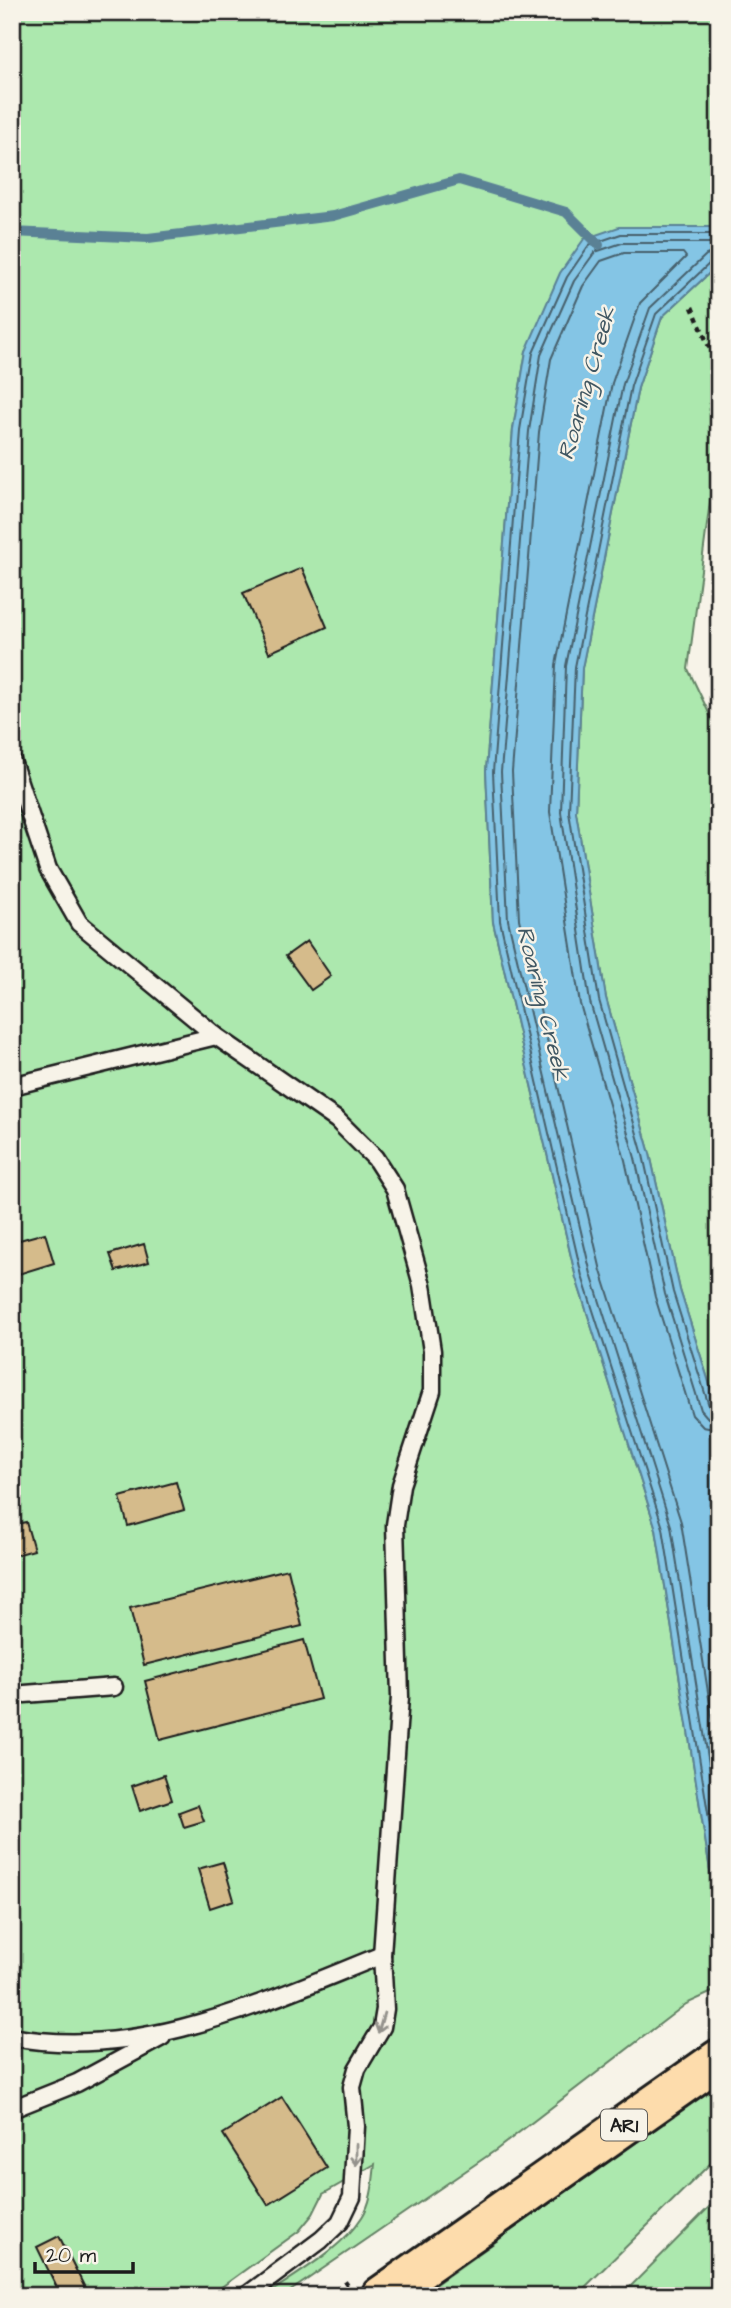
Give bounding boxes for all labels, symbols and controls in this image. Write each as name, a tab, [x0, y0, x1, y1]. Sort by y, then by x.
water label: Roaring Creek	[550, 302, 625, 464]
water label: Roaring Creek	[507, 923, 578, 1085]
one-way arrow	[374, 2011, 387, 2033]
road number: AR1	[601, 2110, 647, 2140]
one-way arrow	[349, 2144, 362, 2167]
scale bar	[35, 2231, 133, 2275]
text: 20 m	[46, 2241, 97, 2270]

